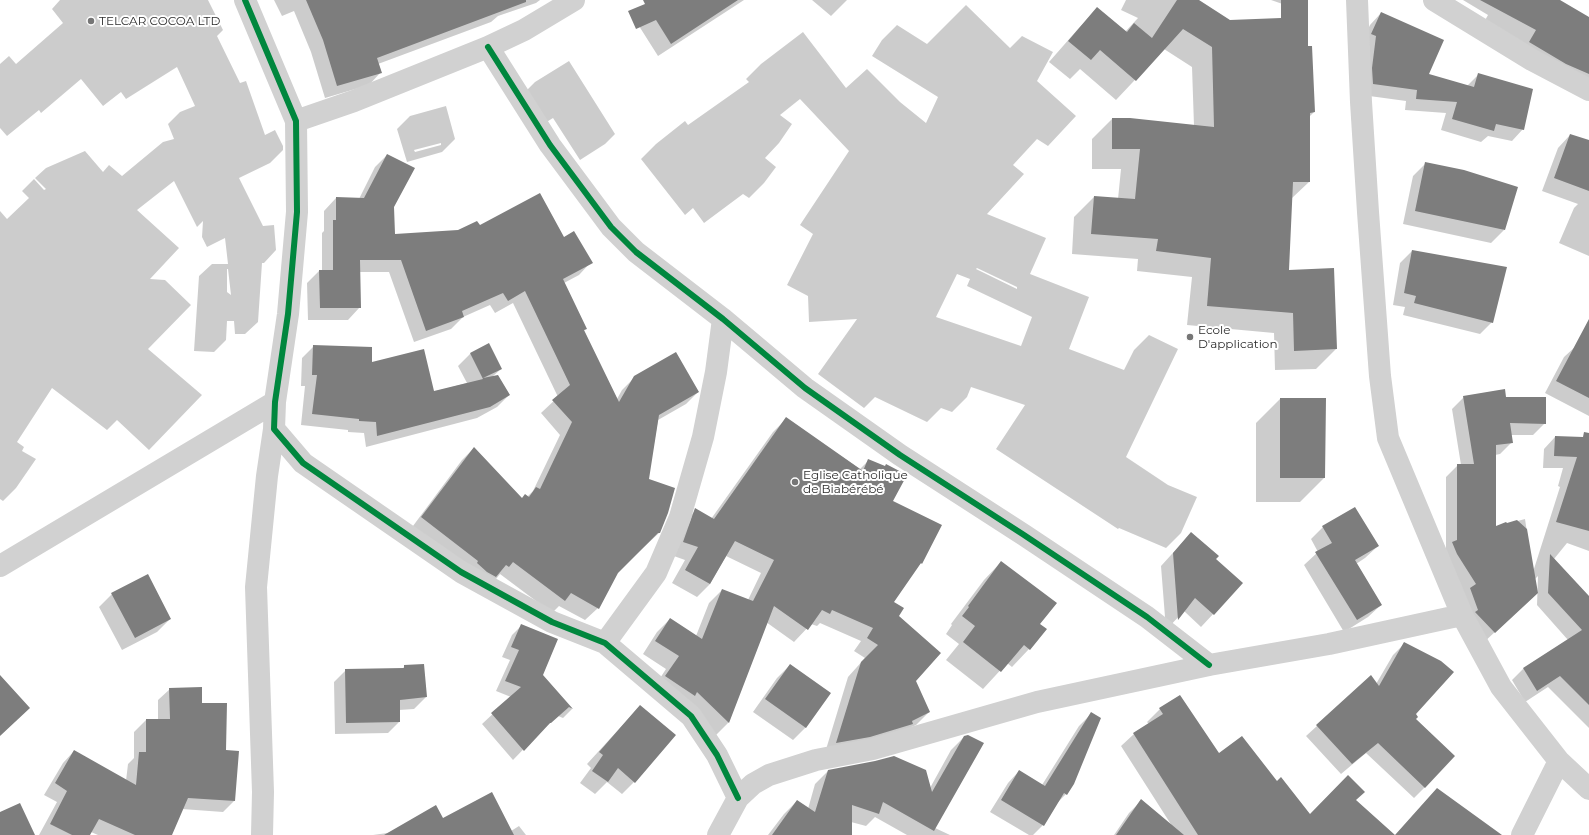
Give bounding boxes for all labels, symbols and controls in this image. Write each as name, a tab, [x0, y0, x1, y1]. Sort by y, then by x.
place label: TELCAR COCOA LTD	[99, 14, 220, 28]
marker: TELCAR COCOA LTD	[86, 16, 96, 26]
place label: Ecole D'application	[1198, 323, 1278, 351]
marker: Ecole D'application	[1185, 332, 1195, 342]
place label: Eglise Catholique de Biabérébé	[803, 468, 908, 496]
marker: Eglise Catholique de Biabérébé	[790, 477, 800, 487]

